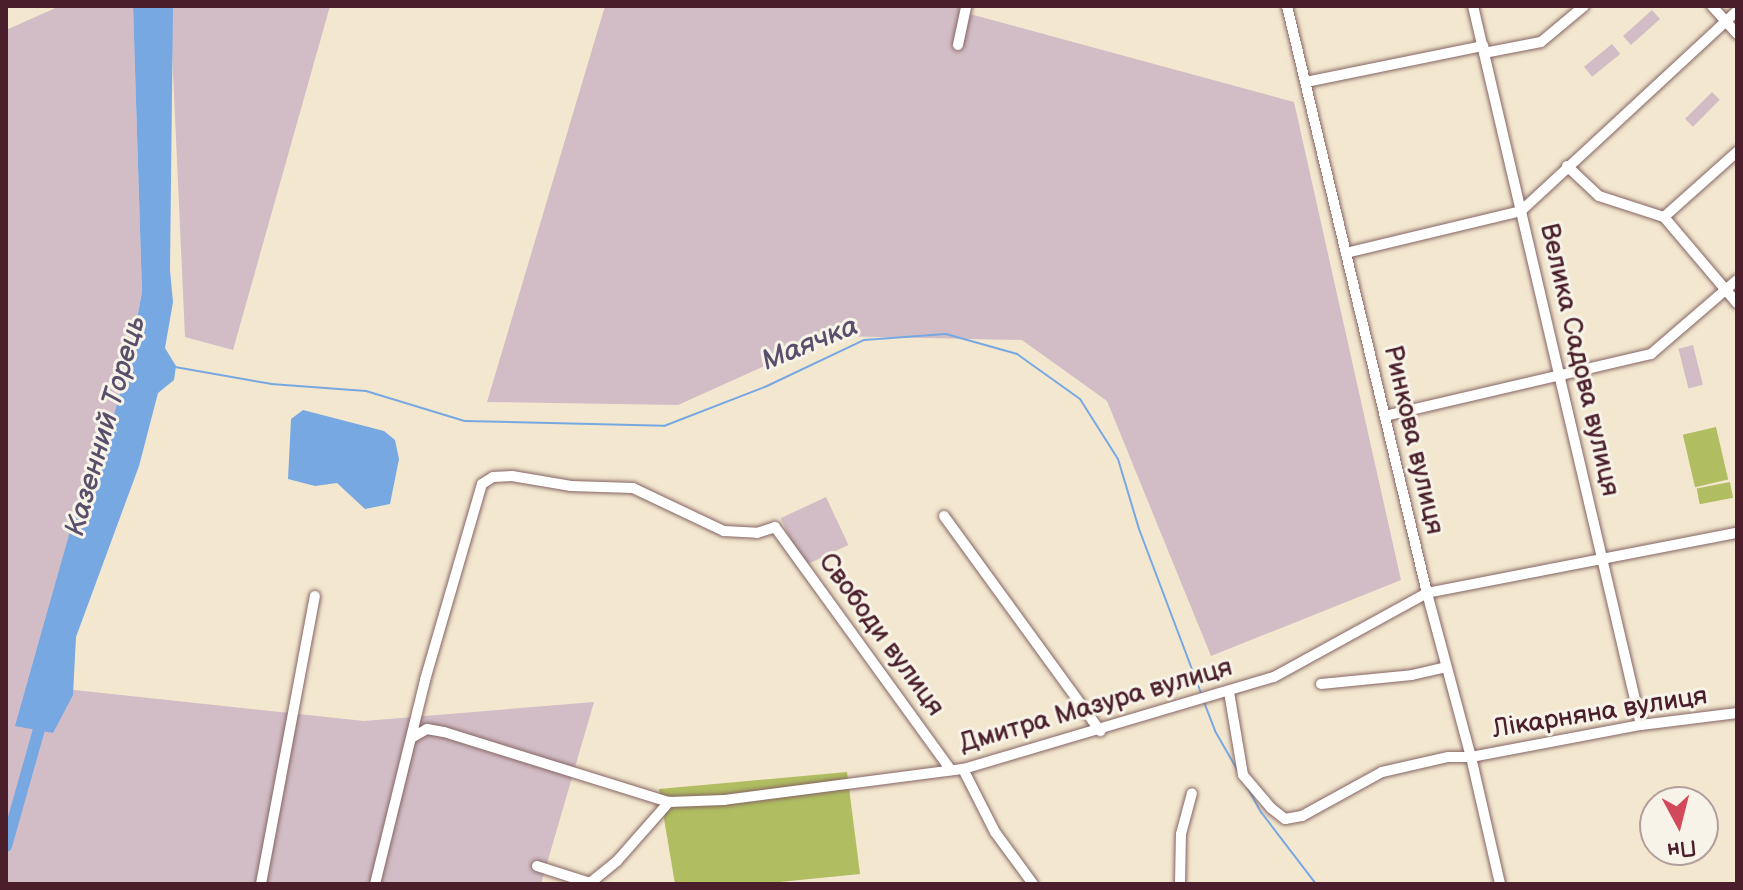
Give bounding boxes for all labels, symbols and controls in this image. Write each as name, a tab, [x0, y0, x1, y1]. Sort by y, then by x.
street label: Велика Садова вулиця	[1532, 221, 1626, 499]
water label: Маячка	[757, 309, 863, 379]
water label: Казенний Торець	[59, 312, 153, 540]
street label: Ринкова вулиця	[1376, 342, 1450, 538]
street label: Свободи вулиця	[811, 547, 951, 723]
street label: Дмитра Мазура вулиця	[956, 652, 1236, 760]
street label: Лікарняна вулиця	[1490, 681, 1710, 745]
north arrow	[1639, 786, 1719, 866]
text: Пн	[1666, 833, 1698, 864]

